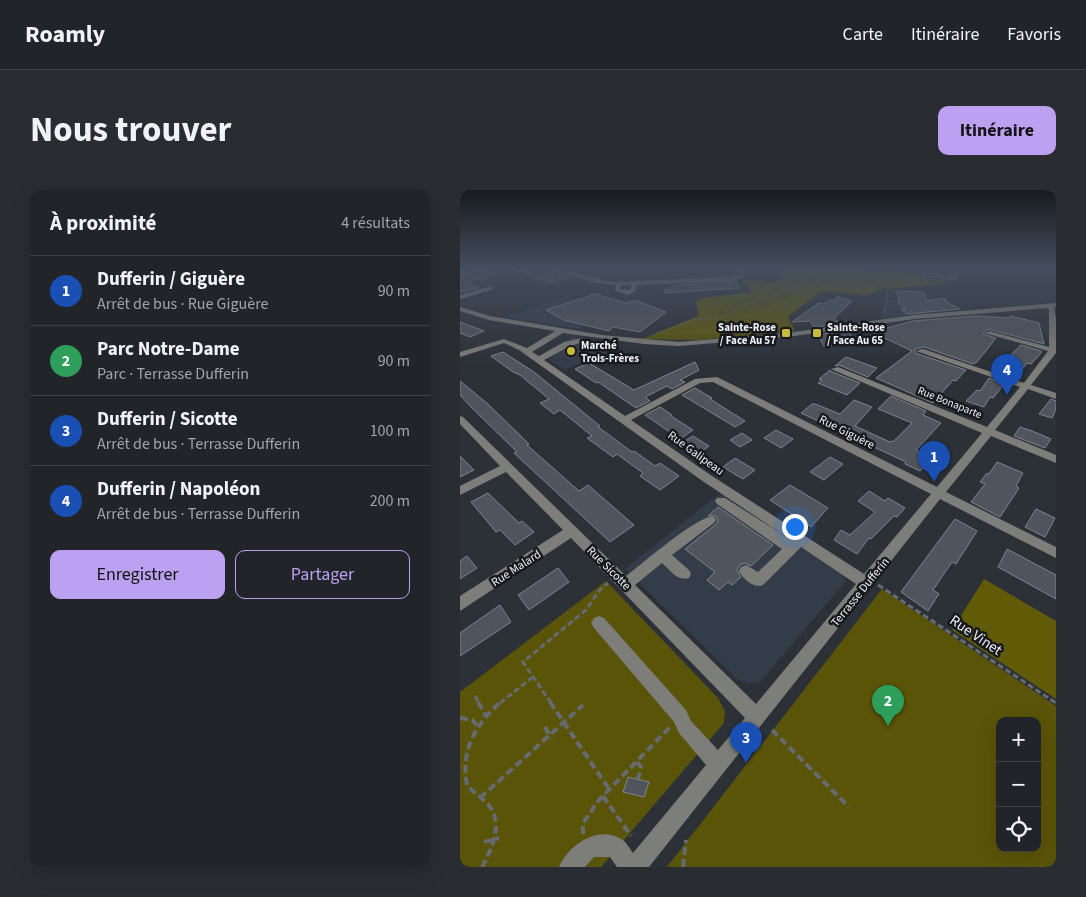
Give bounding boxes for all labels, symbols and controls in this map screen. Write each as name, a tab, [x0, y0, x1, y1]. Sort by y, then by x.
text: Roamly	[25, 17, 105, 52]
text: Carte	[843, 22, 883, 47]
text: Itinéraire	[911, 22, 979, 47]
text: Favoris	[1007, 22, 1061, 47]
text: Nous trouver	[30, 105, 231, 155]
button: Itinéraire	[938, 106, 1056, 155]
text: À proximité	[50, 208, 156, 238]
text: 4 résultats	[341, 212, 410, 234]
text: Dufferin / Giguère	[97, 266, 245, 293]
text: 1	[62, 280, 70, 302]
text: 90 m	[378, 280, 410, 302]
text: Arrêt de bus · Rue Giguère	[97, 293, 268, 315]
place label: Sainte-Rose / Face Au 57	[718, 320, 776, 348]
place label: Sainte-Rose / Face Au 65	[827, 320, 885, 348]
marker: Sainte-Rose / Face Au 57	[780, 327, 792, 339]
marker: Sainte-Rose / Face Au 65	[811, 327, 823, 339]
text: Parc Notre-Dame	[97, 336, 240, 363]
place label: Marché Trois-Frères	[581, 338, 639, 366]
marker: Marché Trois-Frères	[565, 345, 577, 357]
text: 2	[62, 350, 70, 372]
text: 90 m	[378, 350, 410, 372]
pin: 4	[991, 354, 1023, 395]
text: Parc · Terrasse Dufferin	[97, 363, 249, 385]
street label: Rue Bonaparte	[915, 383, 985, 422]
text: Dufferin / Sicotte	[97, 406, 238, 433]
street label: Rue Giguère	[816, 411, 878, 454]
text: 3	[62, 420, 70, 442]
text: 100 m	[370, 420, 410, 442]
street label: Rue Galipeau	[664, 427, 727, 480]
text: Arrêt de bus · Terrasse Dufferin	[97, 433, 300, 455]
pin: 1	[918, 441, 950, 482]
text: Dufferin / Napoléon	[97, 476, 260, 503]
text: 4	[62, 490, 70, 512]
text: 200 m	[370, 490, 410, 512]
text: Arrêt de bus · Terrasse Dufferin	[97, 503, 300, 525]
your location	[782, 514, 808, 540]
street label: Rue Sicotte	[583, 542, 635, 594]
street label: Rue Malard	[488, 546, 545, 591]
button: Enregistrer	[50, 550, 225, 599]
button: Partager	[235, 550, 410, 599]
street label: Terrasse Dufferin	[827, 554, 894, 630]
street label: Rue Vinet	[945, 610, 1006, 661]
pin: 2	[872, 685, 904, 726]
map controls	[996, 717, 1041, 852]
button: +	[996, 717, 1041, 762]
pin: 3	[730, 722, 762, 763]
button: −	[996, 762, 1041, 807]
button: locate	[996, 807, 1041, 852]

